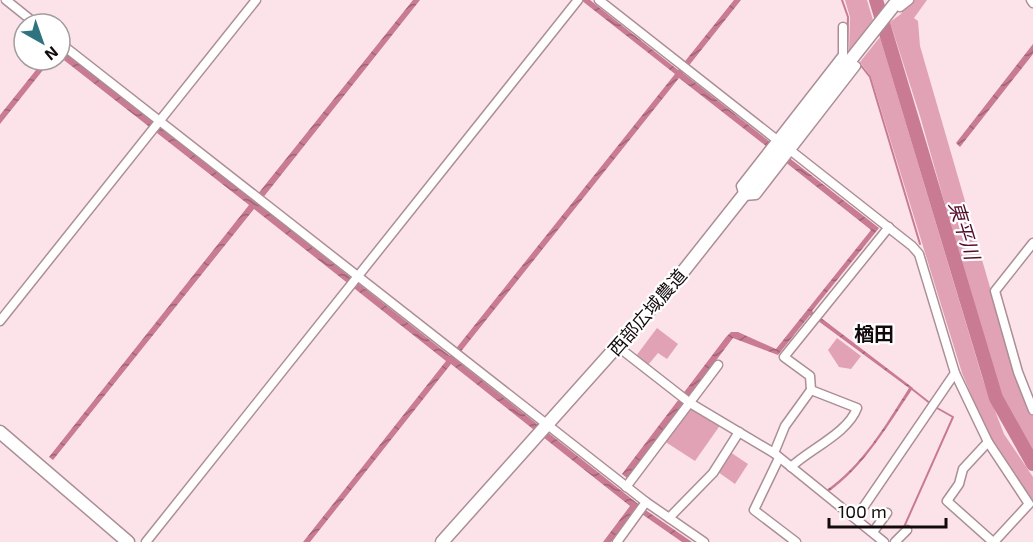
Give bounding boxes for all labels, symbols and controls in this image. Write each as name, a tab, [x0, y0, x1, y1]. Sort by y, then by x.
north arrow	[12, 12, 72, 72]
text: N	[41, 43, 62, 65]
water label: 東平川	[945, 198, 986, 264]
street label: 西部広域農道	[603, 264, 691, 360]
district label: 楢田	[854, 321, 894, 345]
scale bar	[829, 491, 946, 529]
text: 100 m	[838, 500, 887, 522]

